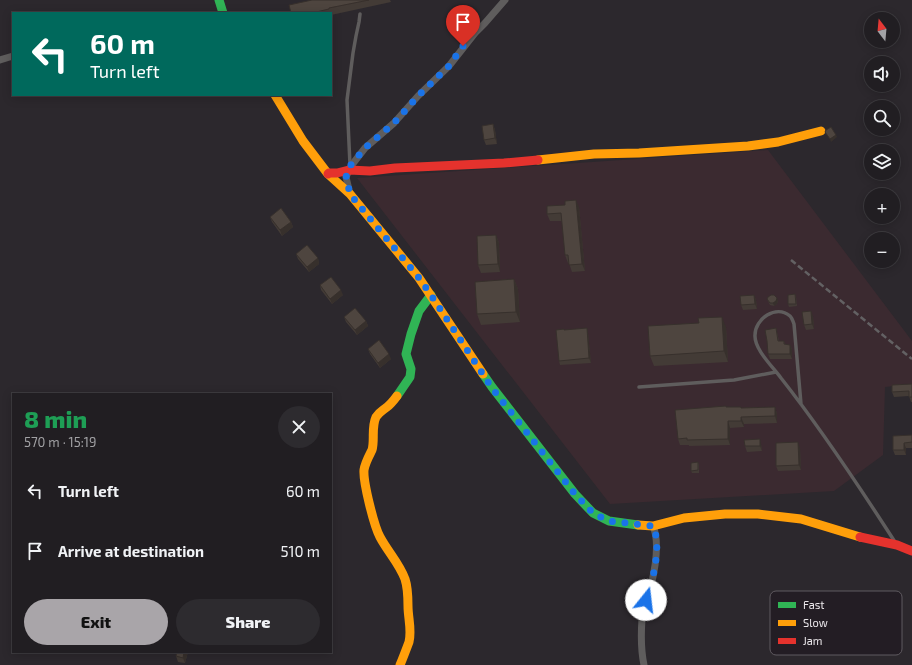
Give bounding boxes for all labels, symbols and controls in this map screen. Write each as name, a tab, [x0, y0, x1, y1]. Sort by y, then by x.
pin	[446, 5, 480, 46]
icon: arrive	[452, 11, 474, 33]
north arrow	[864, 12, 900, 48]
map controls	[864, 12, 900, 268]
text: 60 m	[90, 26, 155, 60]
icon: left	[24, 28, 76, 80]
button: sound	[864, 56, 900, 92]
text: Turn left	[90, 60, 160, 82]
button: search	[864, 100, 900, 136]
button: layers	[864, 144, 900, 180]
button: +	[864, 188, 900, 224]
button: −	[864, 232, 900, 268]
text: 8 min	[24, 404, 87, 433]
button: close	[278, 406, 320, 448]
text: 570 m · 15:19	[24, 434, 96, 450]
icon: left	[24, 480, 46, 502]
text: Turn left	[58, 482, 119, 500]
text: 60 m	[286, 482, 320, 500]
icon: arrive	[24, 540, 46, 562]
text: Arrive at destination	[58, 542, 204, 560]
text: 510 m	[280, 542, 320, 560]
position arrow	[625, 579, 667, 621]
legend	[770, 591, 902, 655]
text: Fast	[803, 598, 825, 611]
button: Exit	[24, 599, 168, 645]
button: Share	[176, 599, 320, 645]
text: Slow	[803, 616, 828, 629]
text: Jam	[803, 634, 822, 647]

